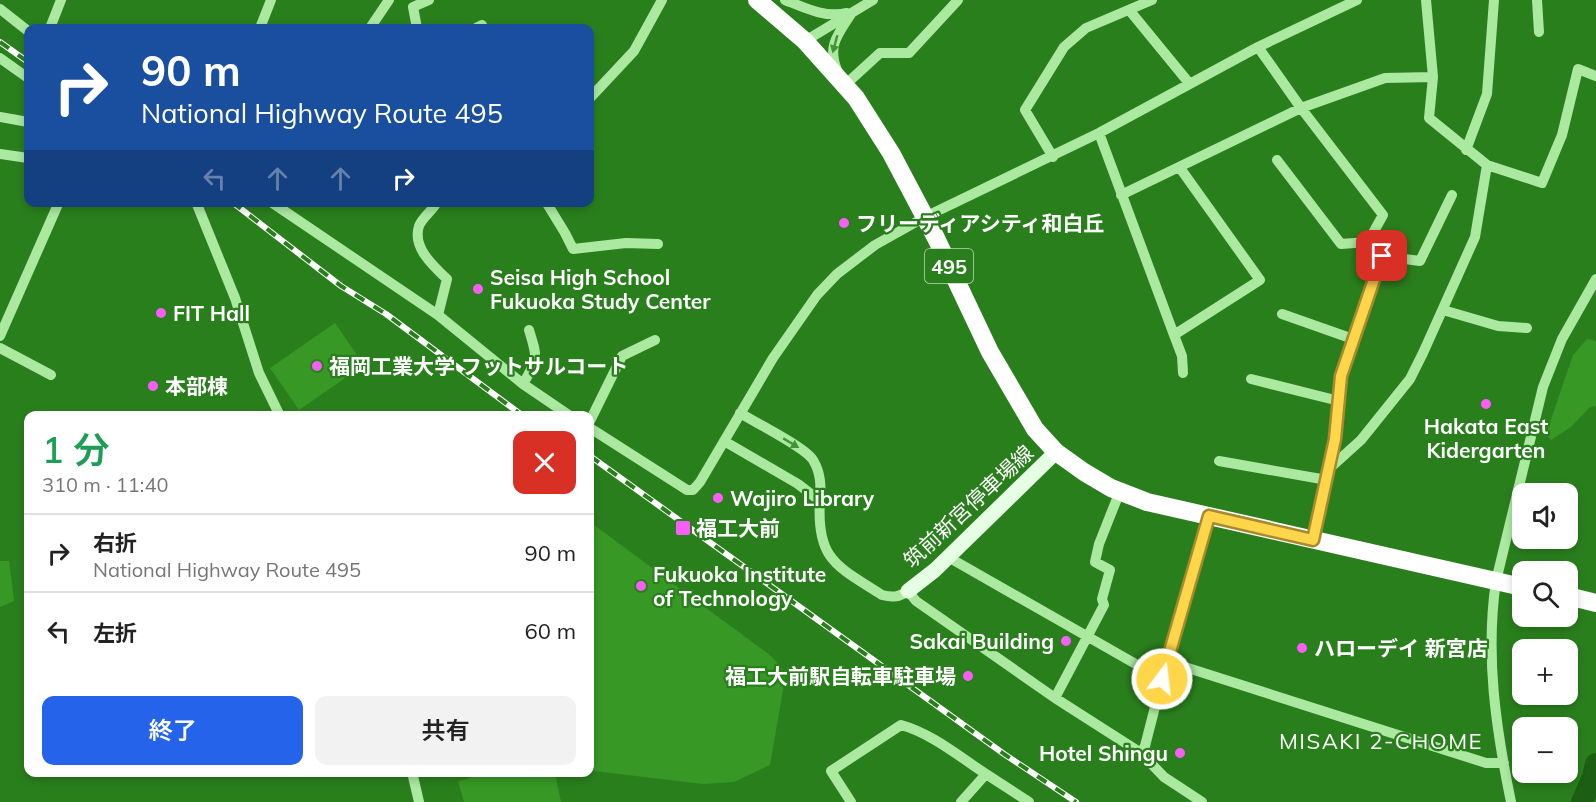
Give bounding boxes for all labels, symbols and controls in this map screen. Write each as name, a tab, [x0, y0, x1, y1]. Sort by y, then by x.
one-way arrow	[830, 35, 839, 53]
text: 90 m	[141, 44, 241, 97]
icon: right	[42, 48, 120, 126]
text: National Highway Route 495	[141, 96, 503, 130]
icon: left	[198, 162, 231, 195]
icon: ahead	[261, 162, 294, 195]
icon: ahead	[324, 162, 357, 195]
icon: right	[387, 162, 420, 195]
place label: フリーディアシティ和白丘	[856, 210, 1104, 236]
marker: フリーディアシティ和白丘	[837, 216, 851, 230]
pin	[1356, 230, 1407, 281]
icon: arrive	[1365, 239, 1398, 272]
road number: 495	[925, 249, 973, 283]
place label: Seisa High School Fukuoka Study Center	[490, 264, 711, 314]
marker: Seisa High School Fukuoka Study Center	[471, 282, 485, 296]
place label: FIT Hall	[173, 300, 250, 326]
marker: FIT Hall	[154, 306, 168, 320]
place label: 福岡工業大学 フットサルコート	[329, 353, 628, 379]
marker: 福岡工業大学 フットサルコート	[310, 359, 324, 373]
place label: 本部棟	[165, 373, 228, 399]
marker: 本部棟	[146, 379, 160, 393]
marker: Hakata East Kidergarten	[1479, 397, 1493, 411]
place label: Hakata East Kidergarten	[1424, 413, 1548, 463]
text: 1 分	[42, 427, 109, 472]
button: close	[513, 431, 576, 494]
one-way arrow	[783, 438, 799, 449]
street label: 筑前新宮停車場線	[898, 439, 1038, 573]
text: 310 m · 11:40	[42, 472, 168, 497]
map controls	[1512, 483, 1578, 783]
button: sound	[1512, 483, 1578, 549]
place label: Wajiro Library	[730, 485, 875, 511]
marker: Wajiro Library	[711, 491, 725, 505]
place label: 福工大前	[696, 515, 780, 541]
marker: 福工大前	[674, 519, 692, 537]
text: 右折	[93, 529, 137, 557]
icon: right	[42, 537, 75, 570]
text: 90 m	[525, 539, 576, 567]
text: National Highway Route 495	[93, 557, 361, 582]
place label: Fukuoka Institute of Technology	[653, 561, 826, 611]
button: search	[1512, 561, 1578, 627]
marker: Fukuoka Institute of Technology	[634, 579, 648, 593]
icon: left	[42, 615, 75, 648]
text: 60 m	[525, 617, 576, 645]
text: 左折	[93, 619, 137, 647]
place label: Sakai Building	[909, 628, 1054, 654]
marker: Sakai Building	[1059, 634, 1073, 648]
place label: ハローデイ 新宮店	[1314, 635, 1488, 661]
button: +	[1512, 639, 1578, 705]
marker: ハローデイ 新宮店	[1295, 641, 1309, 655]
position arrow	[1130, 647, 1194, 711]
place label: 福工大前駅自転車駐車場	[725, 663, 956, 689]
marker: 福工大前駅自転車駐車場	[961, 669, 975, 683]
button: 終了	[42, 696, 303, 765]
button: 共有	[315, 696, 576, 765]
button: −	[1512, 717, 1578, 783]
district label: MISAKI 2-CHOME	[1279, 727, 1483, 755]
place label: Hotel Shingu	[1039, 740, 1168, 766]
marker: Hotel Shingu	[1173, 746, 1187, 760]

